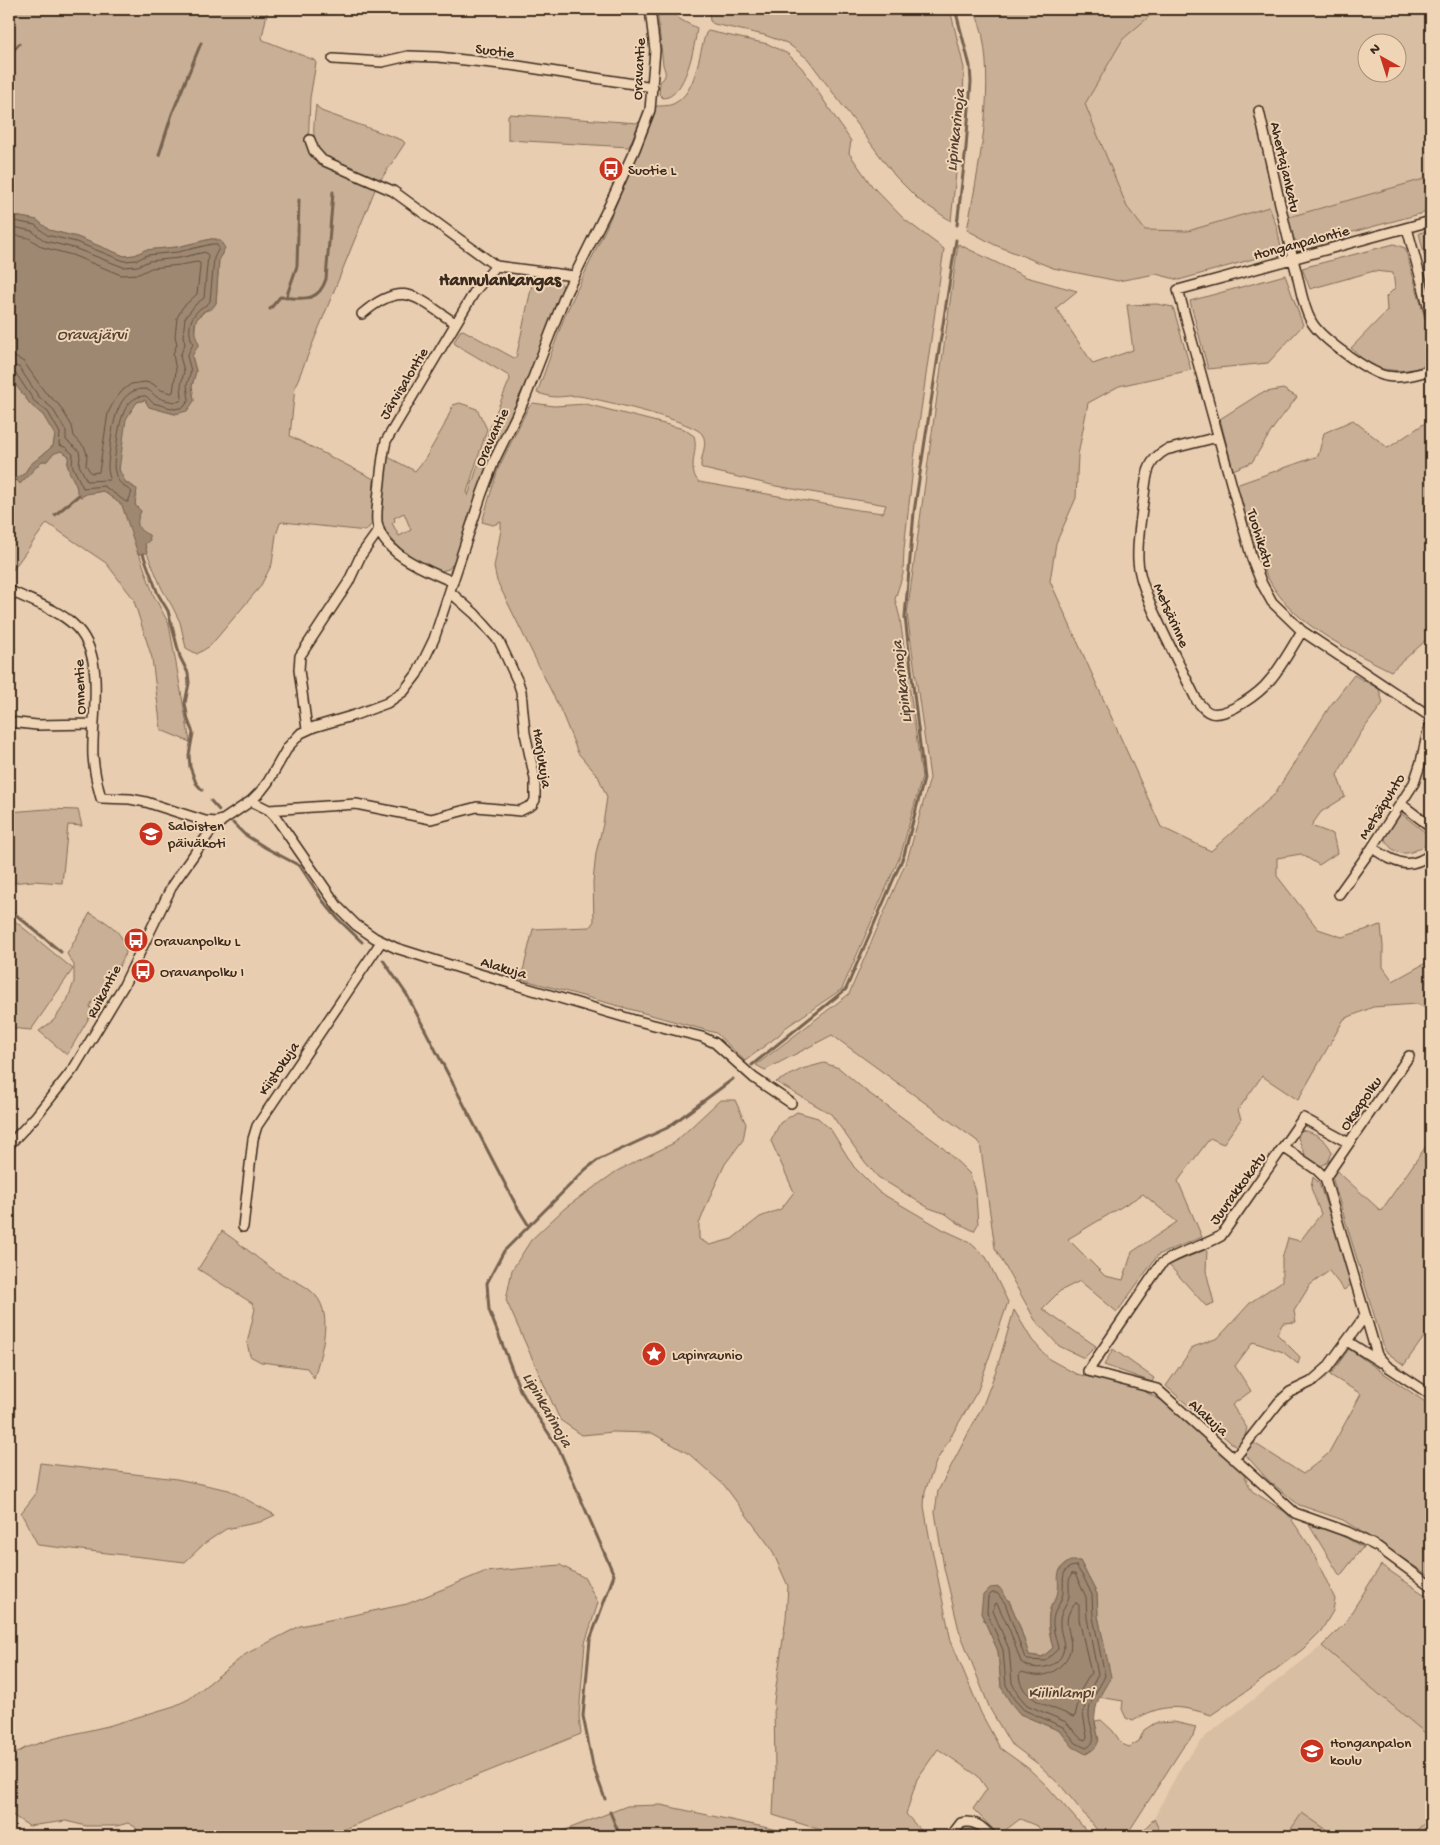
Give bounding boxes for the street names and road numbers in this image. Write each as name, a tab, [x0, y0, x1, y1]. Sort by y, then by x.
street label: Oravantie	[629, 37, 651, 100]
street label: Suotie	[474, 41, 515, 63]
street label: Ahertajankatu	[1265, 120, 1303, 214]
street label: Honganpalontie	[1252, 222, 1352, 265]
street label: Järvisalontie	[376, 345, 433, 423]
street label: Oravantie	[472, 406, 514, 470]
street label: Tuohikatu	[1241, 506, 1276, 570]
street label: Metsärinne	[1148, 581, 1192, 651]
street label: Onnentie	[71, 659, 91, 715]
street label: Harjukuja	[527, 727, 555, 790]
street label: Metsäpuhto	[1355, 771, 1410, 843]
street label: Alakuja	[478, 954, 529, 984]
street label: Ruikantie	[83, 962, 126, 1022]
street label: Kiistokuja	[255, 1038, 304, 1099]
street label: Oksapolku	[1337, 1074, 1387, 1135]
street label: Juurakkokatu	[1206, 1150, 1271, 1229]
street label: Alakuja	[1184, 1396, 1232, 1441]

